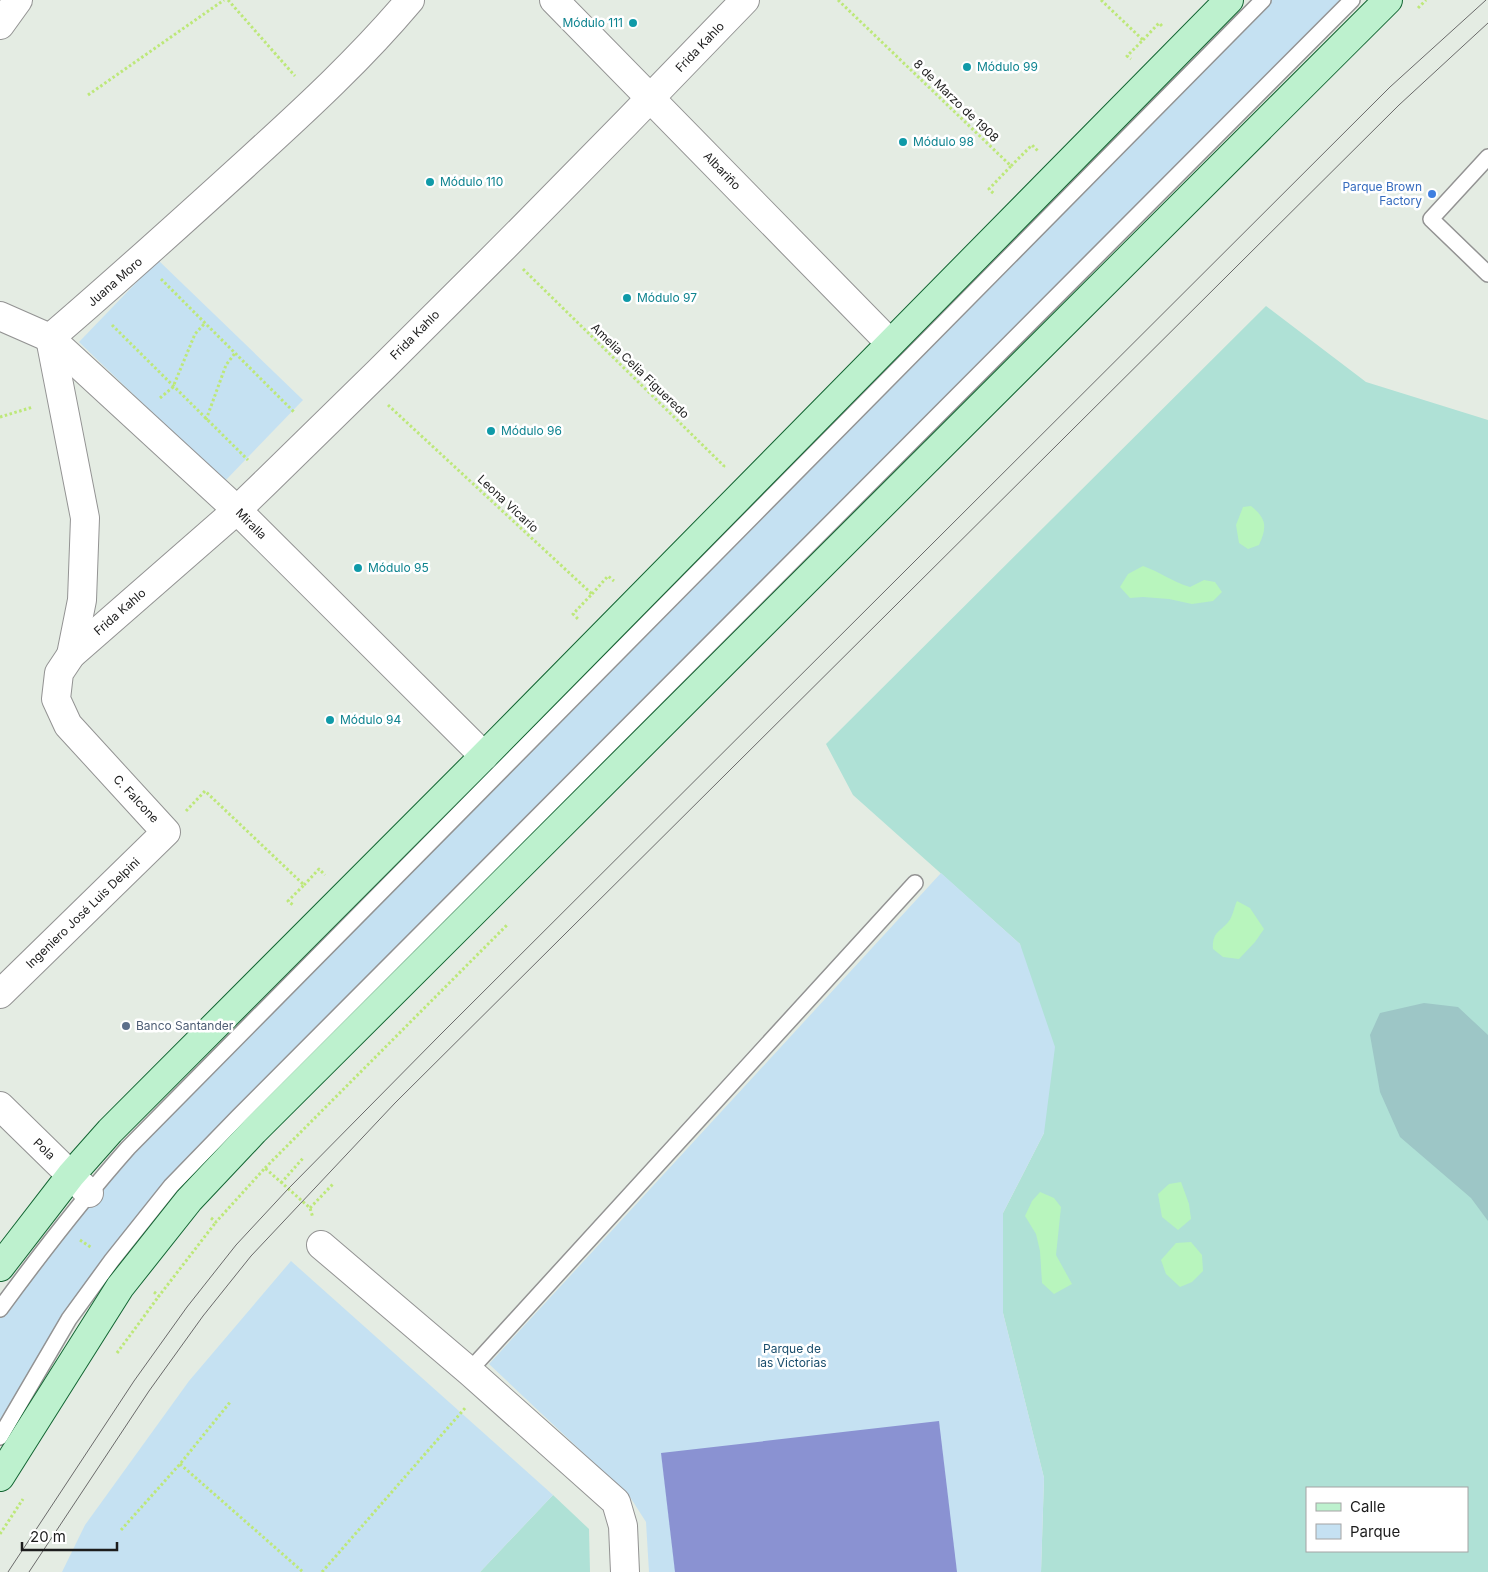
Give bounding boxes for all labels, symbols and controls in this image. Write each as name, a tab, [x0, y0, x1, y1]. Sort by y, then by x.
place label: Módulo 111	[562, 15, 623, 30]
marker: Módulo 111	[627, 17, 639, 29]
street label: Frida Kahlo	[672, 18, 727, 75]
street label: 8 de Marzo de 1908	[911, 56, 1002, 145]
place label: Módulo 99	[977, 59, 1038, 74]
marker: Módulo 99	[961, 61, 973, 73]
place label: Módulo 98	[913, 134, 974, 149]
marker: Módulo 98	[897, 136, 909, 148]
street label: Albariño	[701, 148, 744, 193]
place label: Módulo 110	[440, 174, 503, 189]
marker: Módulo 110	[424, 176, 436, 188]
place label: Parque Brown Factory	[1342, 179, 1422, 208]
marker: Parque Brown Factory	[1426, 188, 1438, 200]
street label: Juana Moro	[84, 254, 145, 309]
place label: Módulo 97	[637, 290, 697, 305]
marker: Módulo 97	[621, 292, 633, 304]
street label: Frida Kahlo	[387, 307, 443, 363]
street label: Amelia Celia Figueredo	[588, 320, 693, 421]
place label: Módulo 96	[501, 423, 562, 438]
marker: Módulo 96	[485, 425, 497, 437]
street label: Leona Vicario	[475, 472, 542, 536]
street label: Miralla	[233, 505, 270, 542]
place label: Módulo 95	[368, 560, 429, 575]
marker: Módulo 95	[352, 562, 364, 574]
street label: Frida Kahlo	[91, 585, 149, 638]
place label: Módulo 94	[340, 712, 401, 727]
marker: Módulo 94	[324, 714, 336, 726]
street label: C. Falcone	[110, 772, 162, 826]
street label: Ingeniero José Luis Delpini	[23, 854, 143, 971]
place label: Banco Santander	[136, 1018, 234, 1033]
marker: Banco Santander	[120, 1020, 132, 1032]
street label: Pola	[30, 1135, 58, 1163]
park label: Parque de las Victorias	[757, 1341, 827, 1370]
legend	[1306, 1487, 1468, 1552]
text: Calle	[1350, 1497, 1385, 1516]
scale bar	[22, 1520, 118, 1552]
text: Parque	[1350, 1522, 1400, 1541]
text: 20 m	[30, 1527, 66, 1546]

